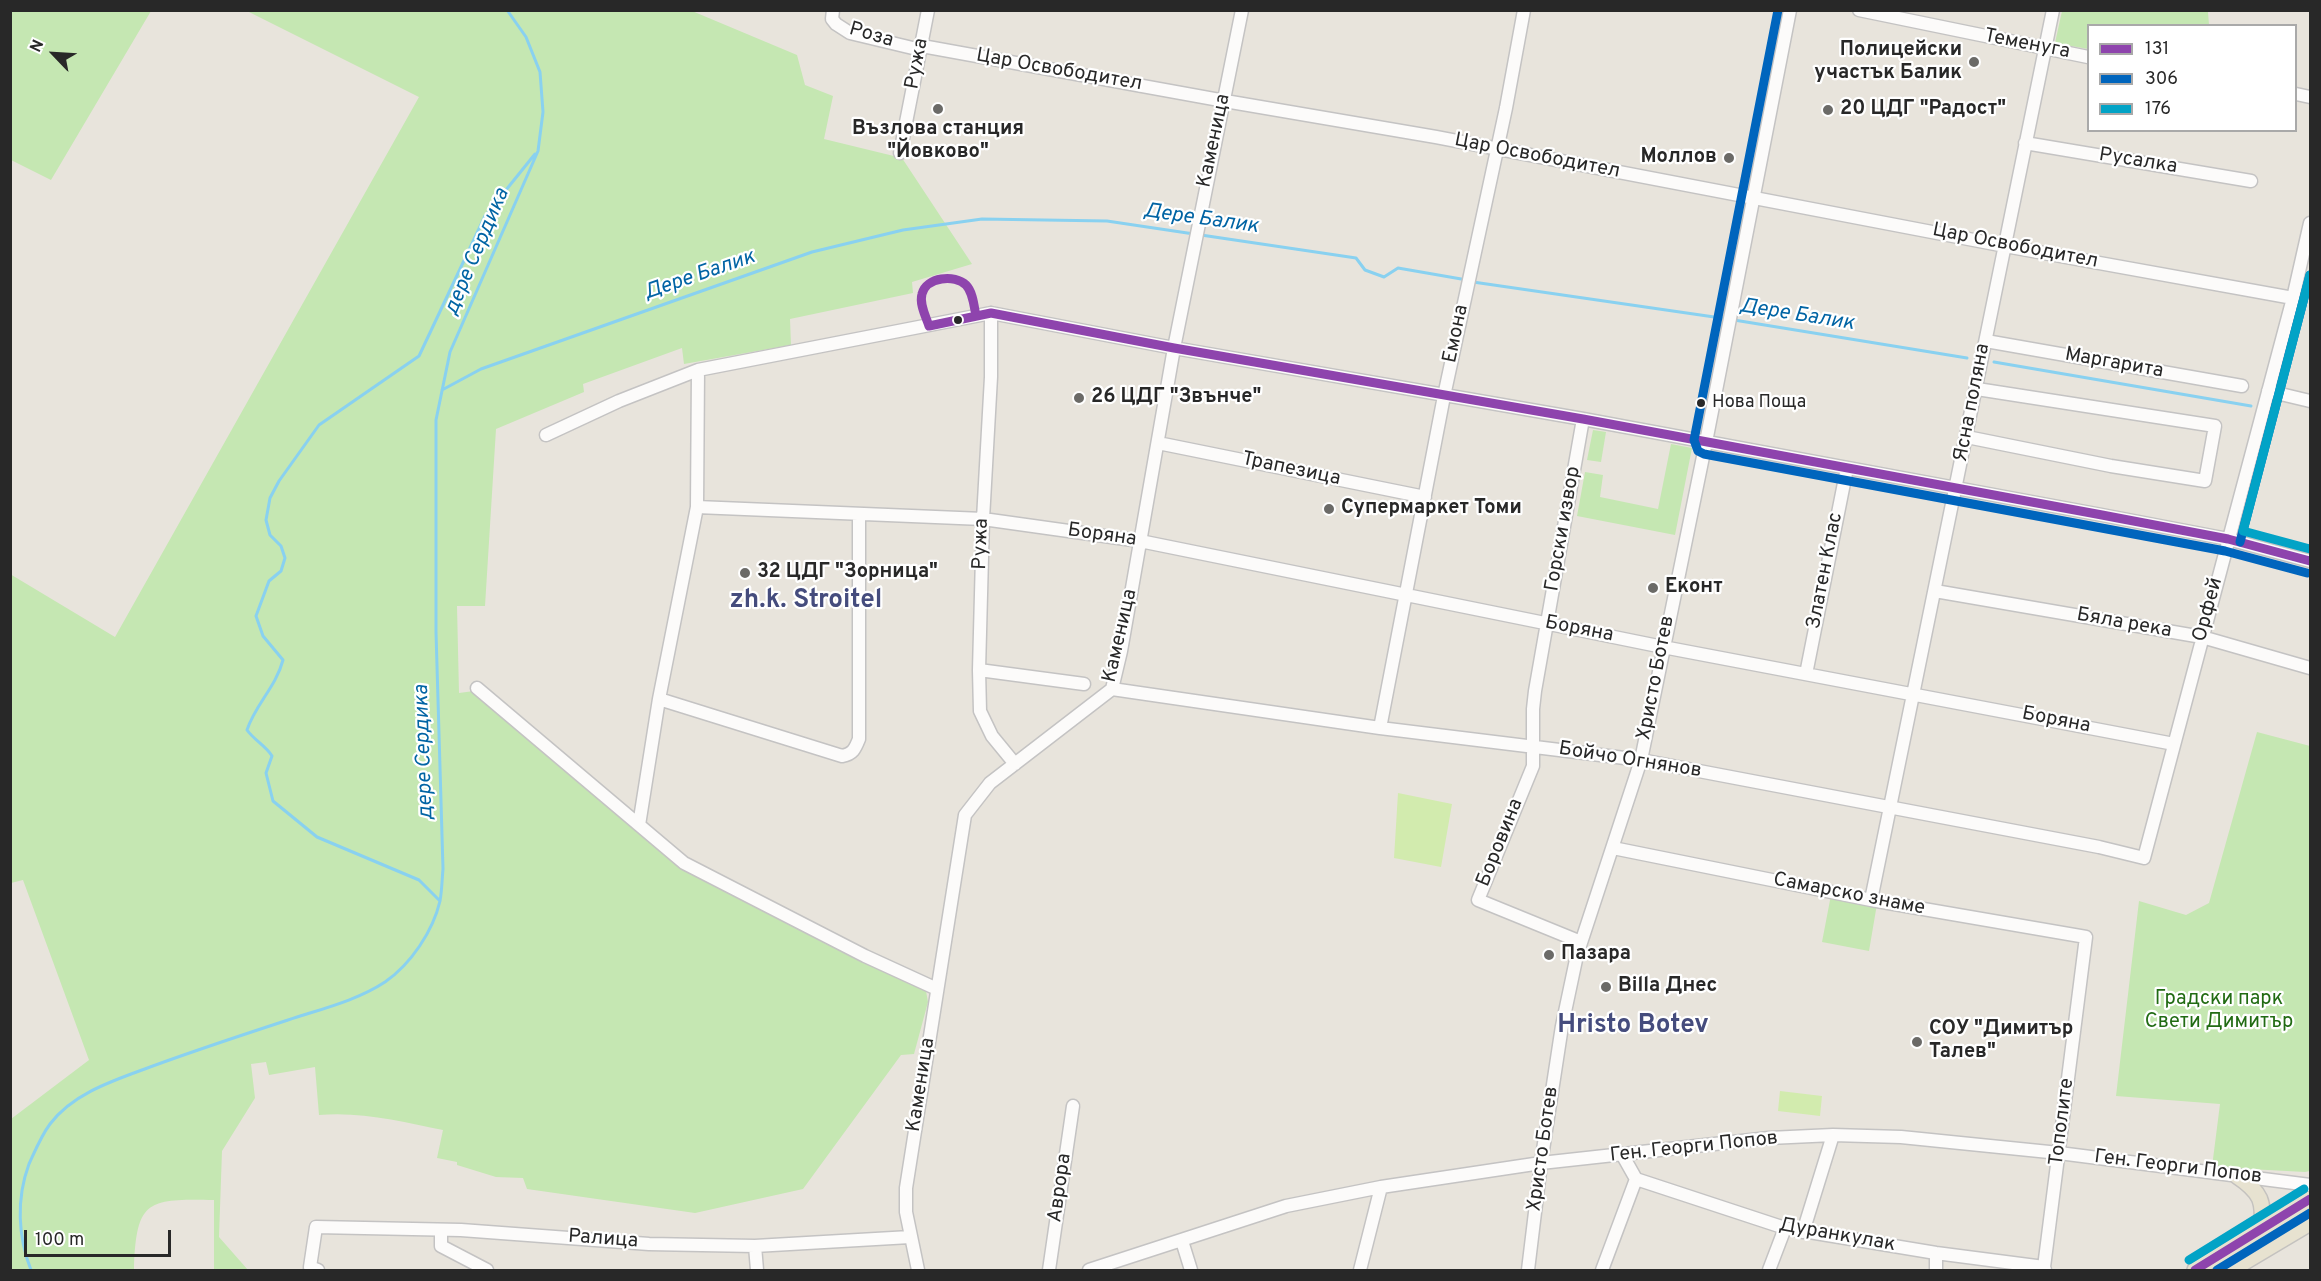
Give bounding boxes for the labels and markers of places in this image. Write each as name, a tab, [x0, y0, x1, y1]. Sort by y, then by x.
place label: Полицейски участък Балик	[1814, 39, 1962, 86]
marker: Полицейски участък Балик	[1967, 55, 1981, 69]
place label: 20 ЦДГ "Радост"	[1840, 98, 2006, 122]
marker: Възлова станция "Йовково"	[931, 102, 945, 116]
marker: 20 ЦДГ "Радост"	[1821, 103, 1835, 117]
place label: Възлова станция "Йовково"	[852, 118, 1024, 165]
place label: Моллов	[1640, 146, 1717, 170]
marker: Моллов	[1722, 151, 1736, 165]
unlabelled marker	[952, 314, 964, 326]
place label: 26 ЦДГ "Звънче"	[1091, 386, 1261, 410]
marker: 26 ЦДГ "Звънче"	[1072, 391, 1086, 405]
place label: Нова Поща	[1712, 392, 1806, 414]
marker: Нова Поща	[1695, 397, 1707, 409]
place label: Супермаркет Томи	[1341, 497, 1522, 521]
marker: Супермаркет Томи	[1322, 502, 1336, 516]
place label: 32 ЦДГ "Зорница"	[757, 561, 938, 585]
marker: 32 ЦДГ "Зорница"	[738, 566, 752, 580]
place label: Еконт	[1665, 576, 1723, 600]
marker: Еконт	[1646, 581, 1660, 595]
place label: Пазара	[1561, 943, 1631, 967]
marker: Пазара	[1542, 948, 1556, 962]
place label: Billa Днес	[1618, 975, 1717, 999]
marker: Billa Днес	[1599, 980, 1613, 994]
place label: СОУ "Димитър Талев"	[1929, 1018, 2073, 1065]
marker: СОУ "Димитър Талев"	[1910, 1035, 1924, 1049]

